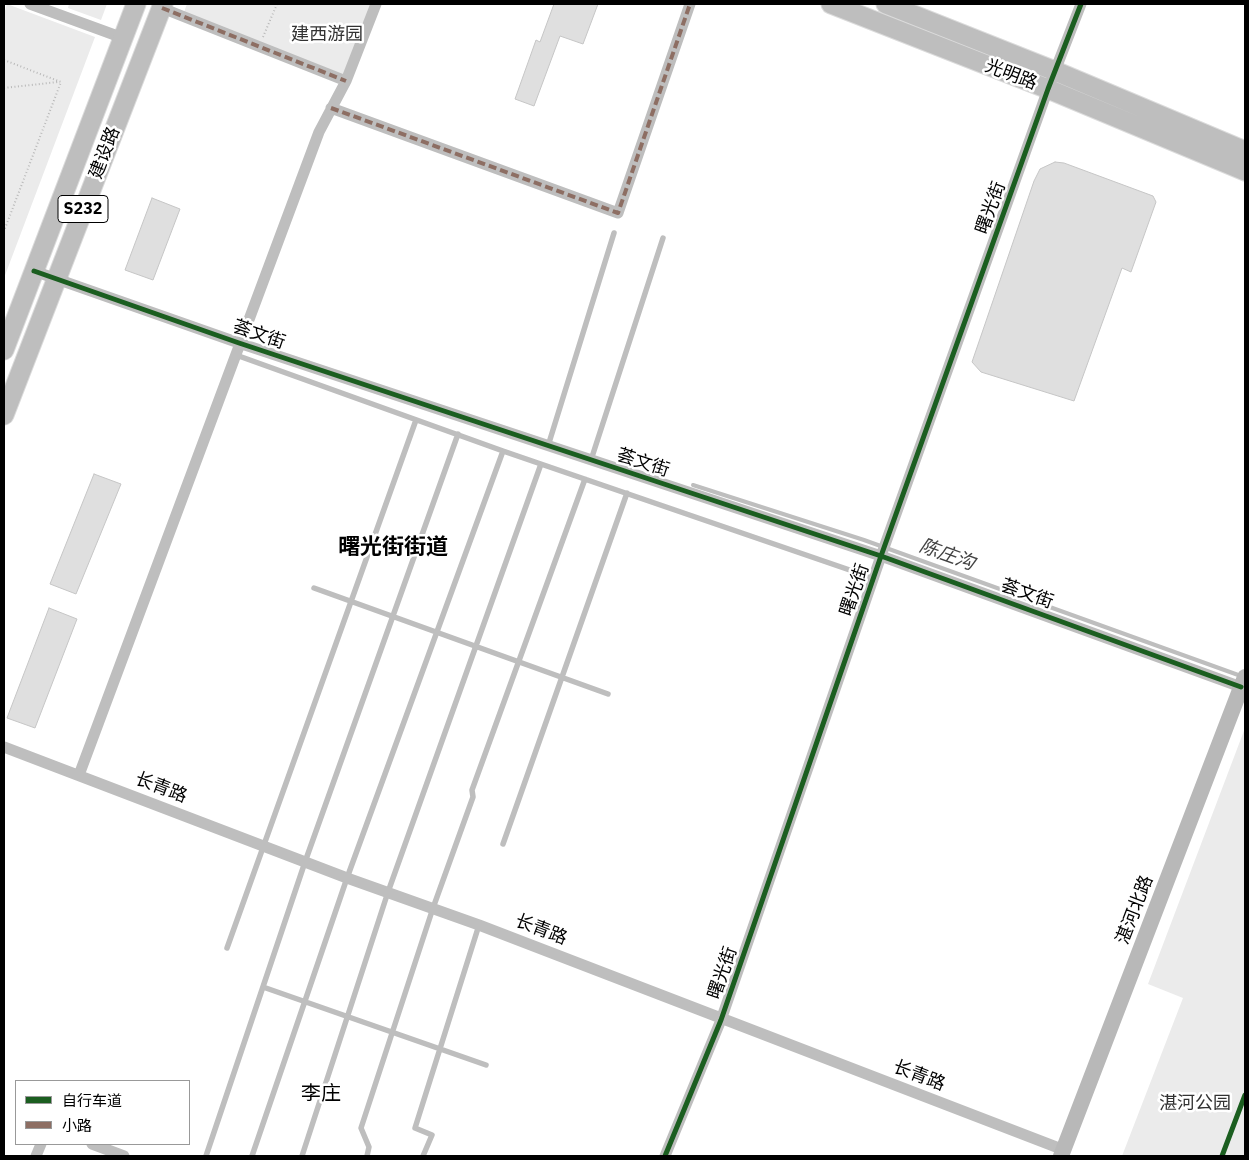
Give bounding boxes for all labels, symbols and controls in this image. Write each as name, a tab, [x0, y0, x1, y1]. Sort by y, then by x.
park label: 建西游园	[291, 24, 363, 46]
street label: 光明路	[982, 55, 1040, 95]
street label: 建设路	[85, 124, 125, 182]
street label: 曙光街	[972, 179, 1010, 237]
road number: S232	[58, 195, 108, 222]
street label: 荟文街	[230, 316, 288, 354]
street label: 荟文街	[614, 444, 672, 482]
district label: 曙光街街道	[338, 535, 448, 561]
water label: 陈庄沟	[916, 535, 978, 575]
street label: 曙光街	[836, 561, 874, 619]
street label: 荟文街	[998, 575, 1056, 613]
street label: 长青路	[132, 768, 190, 808]
street label: 湛河北路	[1112, 873, 1158, 947]
street label: 长青路	[512, 910, 570, 950]
street label: 曙光街	[704, 944, 742, 1002]
street label: 长青路	[890, 1056, 948, 1096]
legend	[15, 1080, 190, 1145]
district label: 李庄	[301, 1082, 341, 1106]
text: 自行车道	[62, 1091, 122, 1110]
park label: 湛河公园	[1159, 1093, 1231, 1115]
text: 小路	[62, 1116, 92, 1135]

